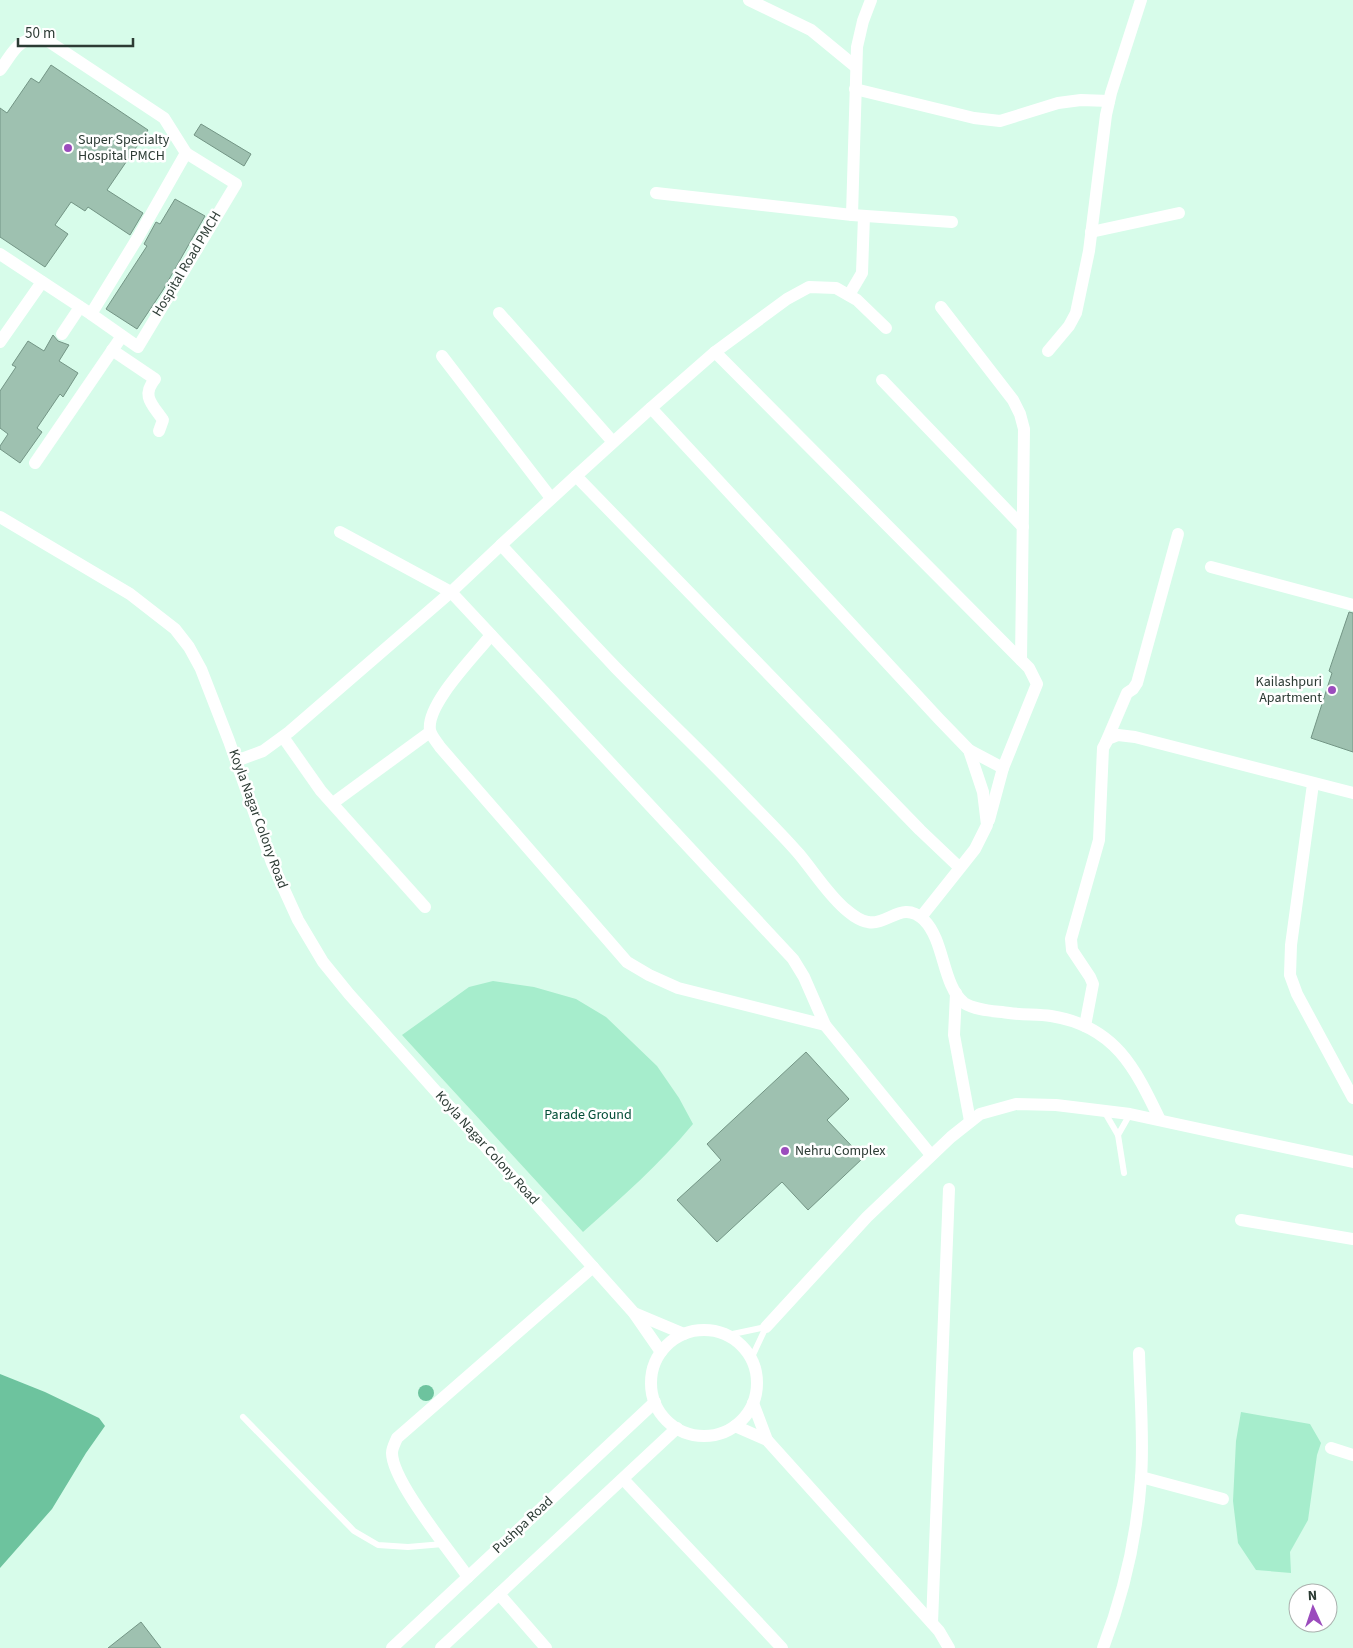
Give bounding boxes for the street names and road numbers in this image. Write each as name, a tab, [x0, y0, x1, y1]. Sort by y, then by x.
street label: Hospital Road PMCH	[148, 208, 226, 320]
street label: Koyla Nagar Colony Road	[223, 747, 293, 891]
street label: Koyla Nagar Colony Road	[430, 1087, 544, 1209]
street label: Pushpa Road	[488, 1492, 558, 1558]

